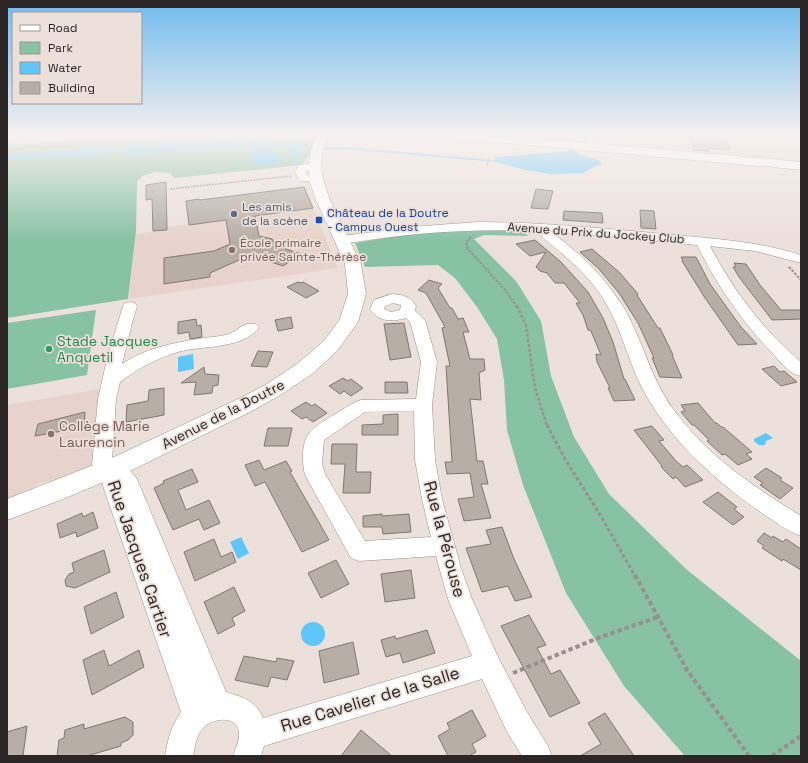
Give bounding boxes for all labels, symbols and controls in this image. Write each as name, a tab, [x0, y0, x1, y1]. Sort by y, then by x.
legend	[12, 12, 142, 104]
text: Road	[48, 20, 77, 36]
text: Park	[48, 40, 73, 56]
text: Water	[48, 60, 82, 76]
text: Building	[48, 80, 95, 96]
place label: Les amis de la scène	[242, 199, 308, 229]
place label: Château de la Doutre - Campus Ouest	[327, 205, 449, 235]
marker: Les amis de la scène	[229, 209, 239, 219]
marker: Château de la Doutre - Campus Ouest	[314, 215, 324, 225]
street label: Avenue du Prix du Jockey Club	[507, 219, 685, 247]
place label: École primaire privée Sainte-Thérèse	[240, 235, 366, 265]
marker: École primaire privée Sainte-Thérèse	[227, 245, 237, 255]
place label: Stade Jacques Anquetil	[57, 332, 158, 366]
marker: Stade Jacques Anquetil	[44, 344, 54, 354]
street label: Avenue de la Doutre	[159, 375, 287, 453]
place label: Collège Marie Laurencin	[59, 417, 150, 451]
marker: Collège Marie Laurencin	[46, 429, 56, 439]
street label: Rue Jacques Cartier	[103, 477, 177, 641]
street label: Rue la Pérouse	[419, 478, 471, 600]
street label: Rue Cavelier de la Salle	[278, 661, 462, 737]

